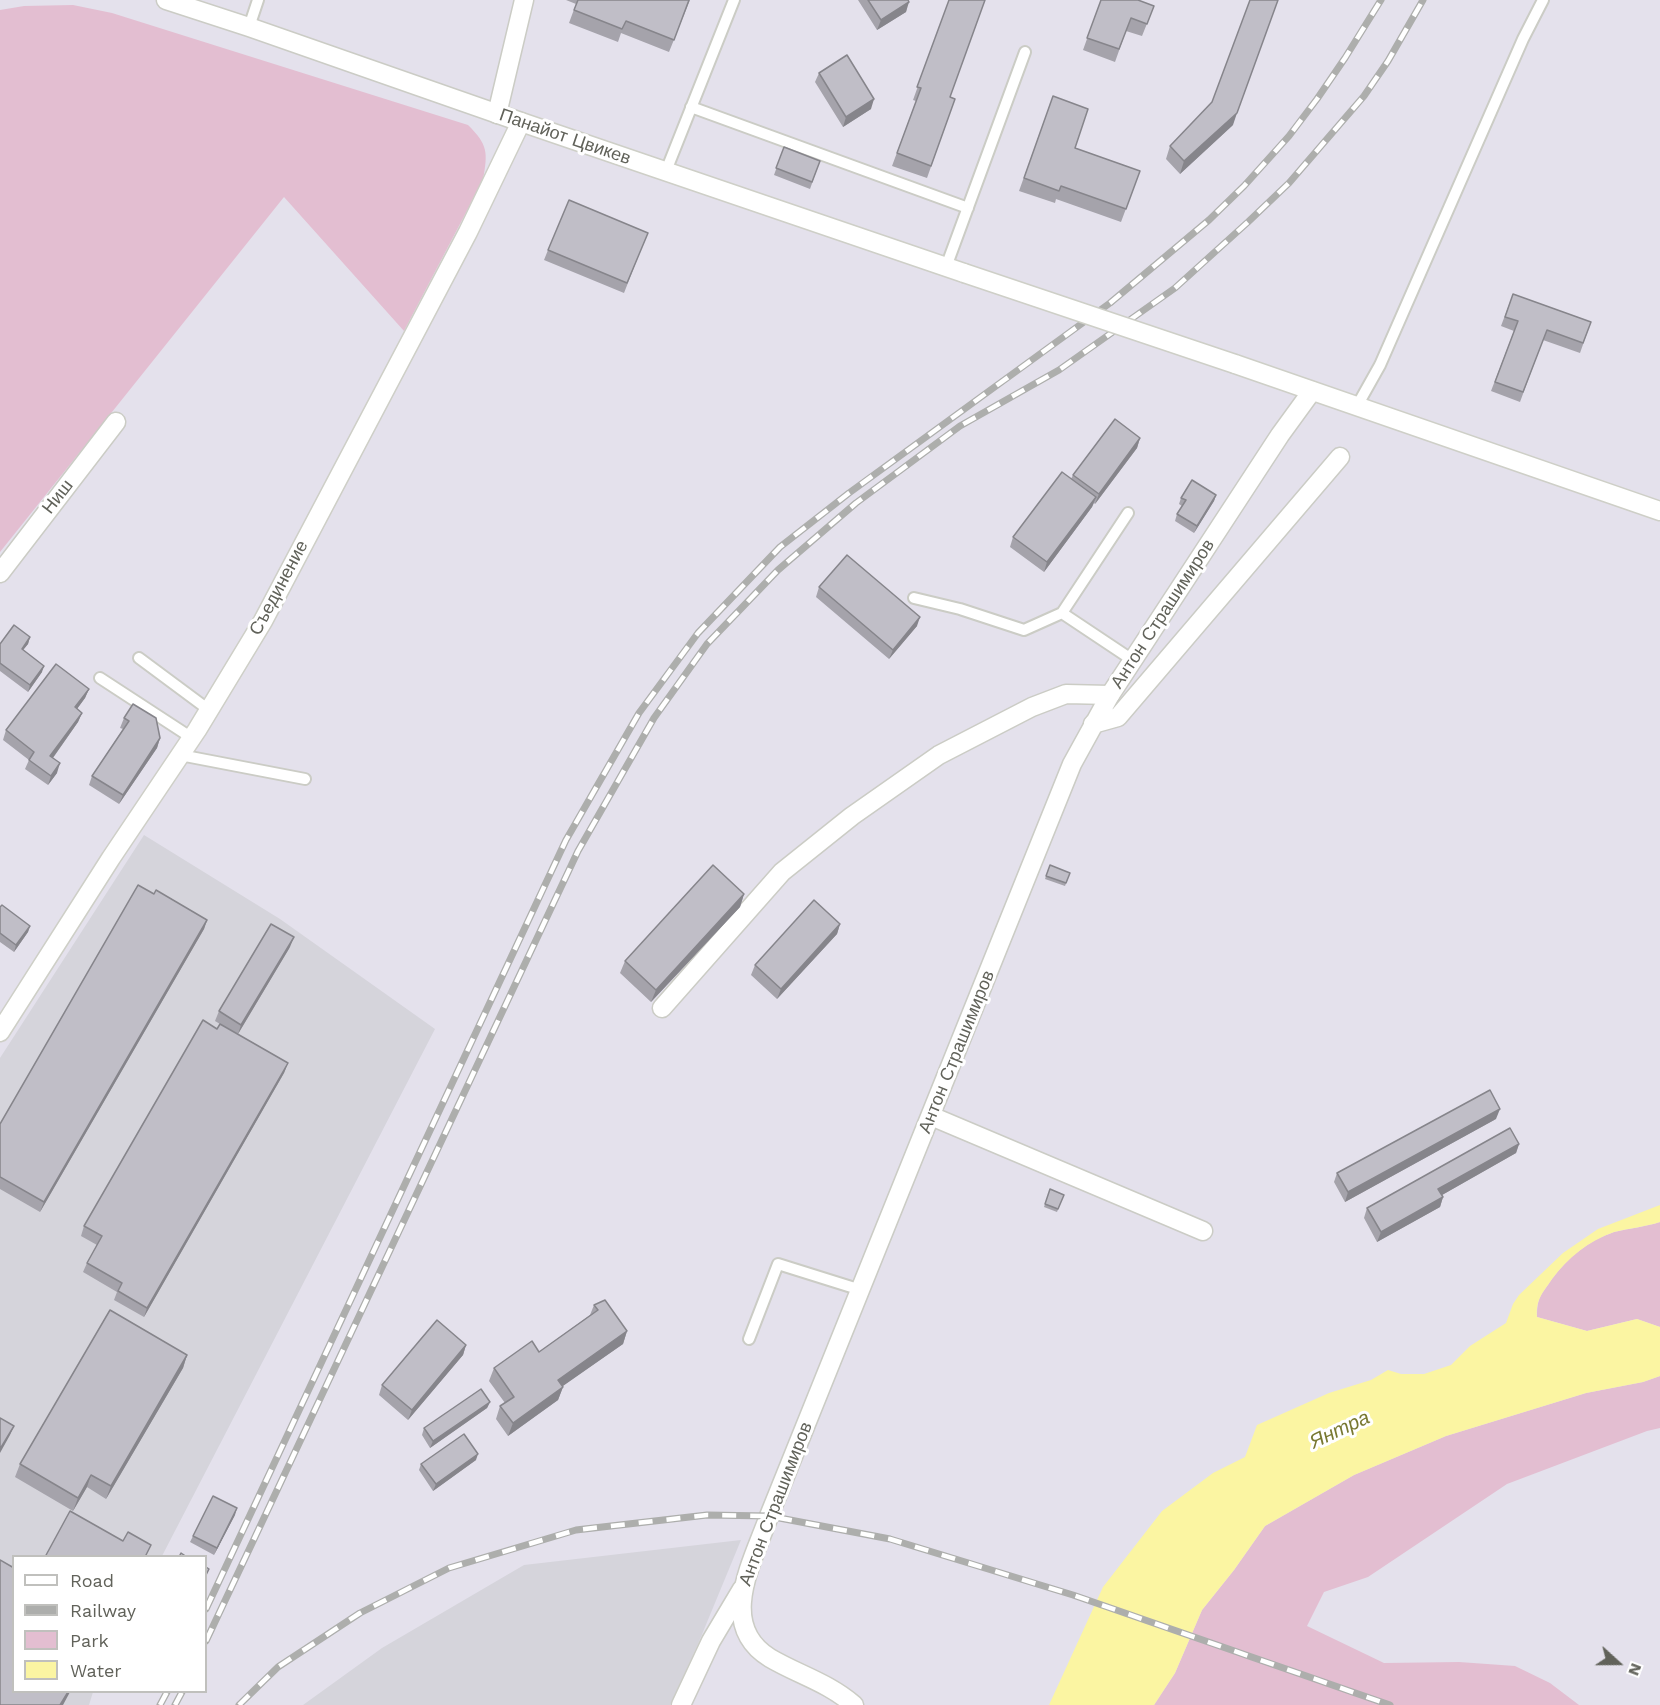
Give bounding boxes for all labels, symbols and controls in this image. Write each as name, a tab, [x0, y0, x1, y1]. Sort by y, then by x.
street label: Панайот Цвикев	[496, 104, 634, 170]
street label: Ниш	[38, 476, 78, 518]
street label: Антон Страшимиров	[1107, 535, 1219, 693]
street label: Съединение	[245, 537, 313, 639]
street label: Антон Страшимиров	[914, 967, 1000, 1137]
water label: Янтра	[1306, 1406, 1374, 1454]
street label: Антон Страшимиров	[735, 1419, 817, 1589]
legend	[12, 1555, 207, 1693]
text: Road	[70, 1570, 114, 1591]
text: Railway	[70, 1600, 136, 1621]
text: Park	[70, 1630, 109, 1651]
north arrow	[1588, 1633, 1648, 1693]
text: Water	[70, 1660, 122, 1681]
text: N	[1624, 1661, 1646, 1679]

